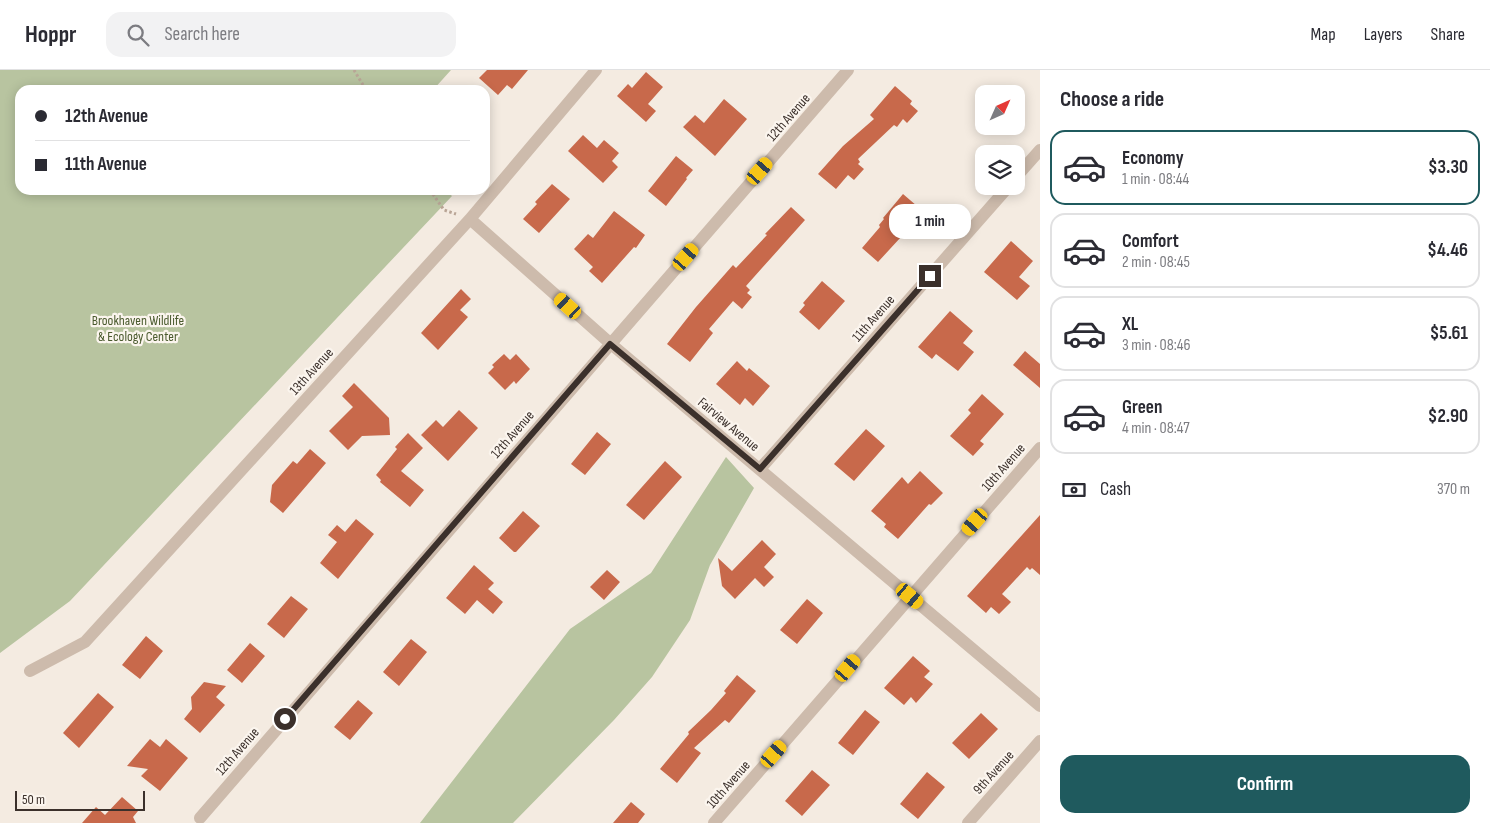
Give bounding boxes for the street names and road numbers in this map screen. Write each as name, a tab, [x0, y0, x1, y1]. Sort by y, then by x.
street label: 12th Avenue	[763, 90, 814, 145]
street label: 11th Avenue	[848, 291, 898, 345]
street label: 13th Avenue	[286, 344, 337, 398]
street label: Fairview Avenue	[694, 394, 763, 455]
street label: 12th Avenue	[487, 407, 538, 462]
street label: 10th Avenue	[978, 440, 1029, 495]
street label: 12th Avenue	[212, 724, 263, 779]
street label: 9th Avenue	[969, 747, 1017, 798]
street label: 10th Avenue	[703, 757, 754, 812]

